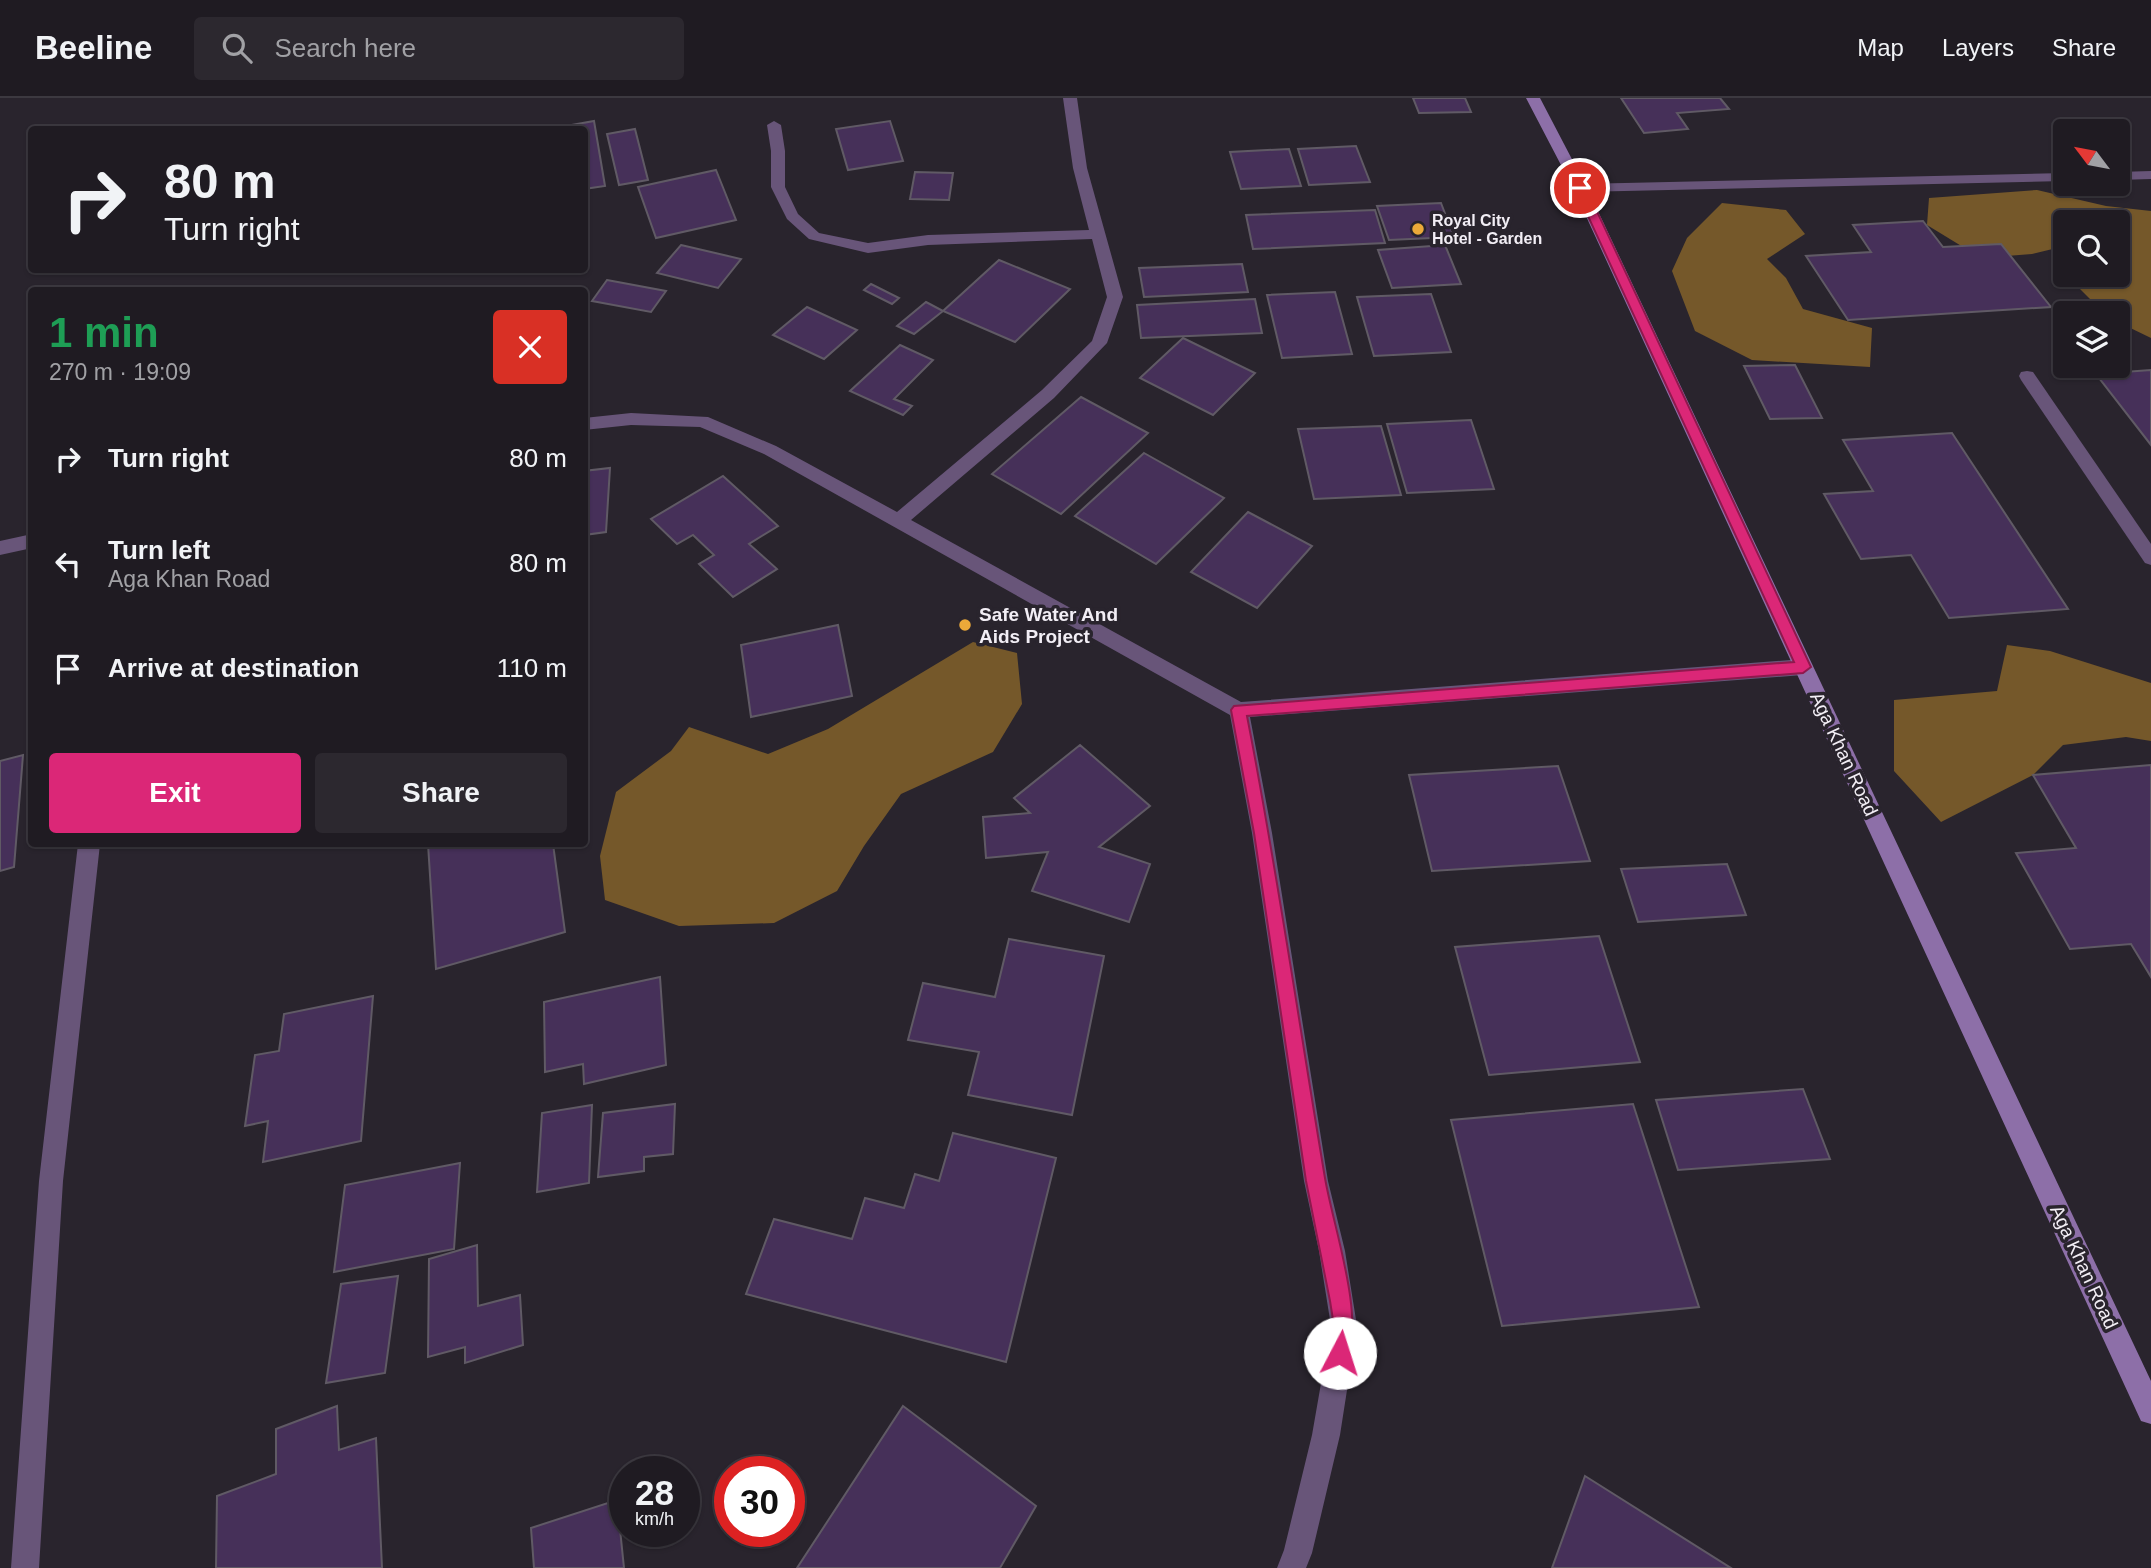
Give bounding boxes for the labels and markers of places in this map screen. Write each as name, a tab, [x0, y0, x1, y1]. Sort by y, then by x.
pin	[1550, 158, 1610, 218]
place label: Royal City Hotel - Garden	[1432, 212, 1542, 247]
marker: Royal City Hotel - Garden	[1410, 221, 1426, 237]
place label: Safe Water And Aids Project	[979, 604, 1118, 647]
marker: Safe Water And Aids Project	[957, 617, 973, 633]

